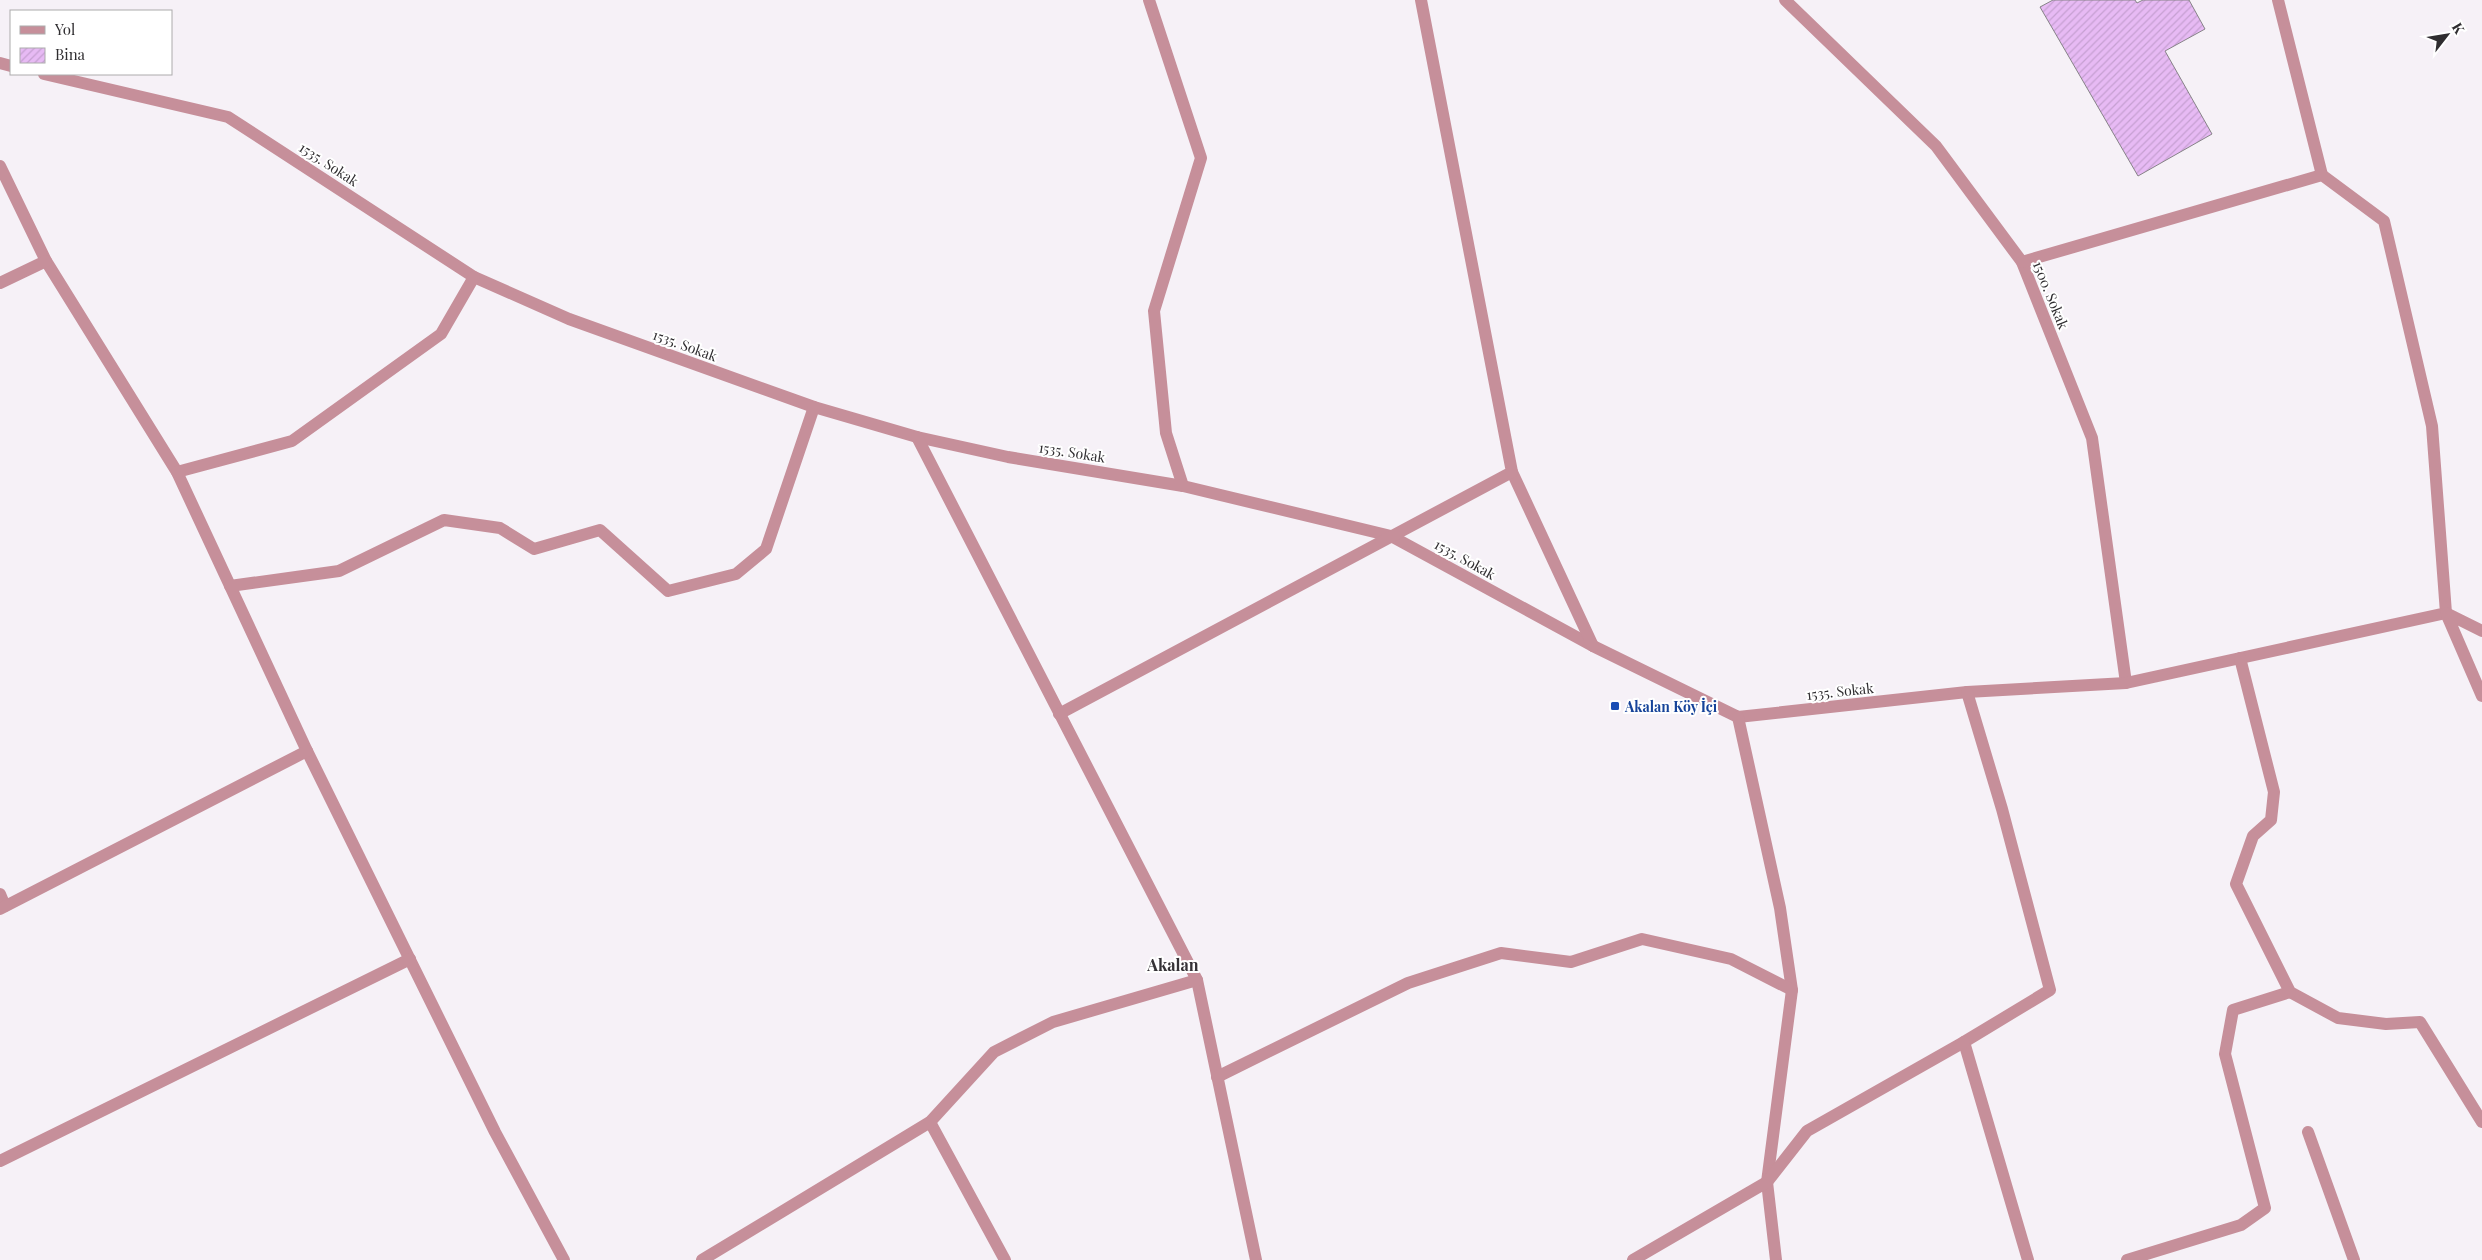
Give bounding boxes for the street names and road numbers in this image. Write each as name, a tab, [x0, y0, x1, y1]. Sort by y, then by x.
street label: 1535. Sokak	[296, 138, 363, 190]
street label: 1500. Sokak	[2029, 258, 2073, 332]
street label: 1535. Sokak	[650, 325, 720, 366]
street label: 1535. Sokak	[1037, 437, 1107, 467]
street label: 1535. Sokak	[1431, 534, 1499, 584]
street label: 1535. Sokak	[1806, 678, 1875, 704]

